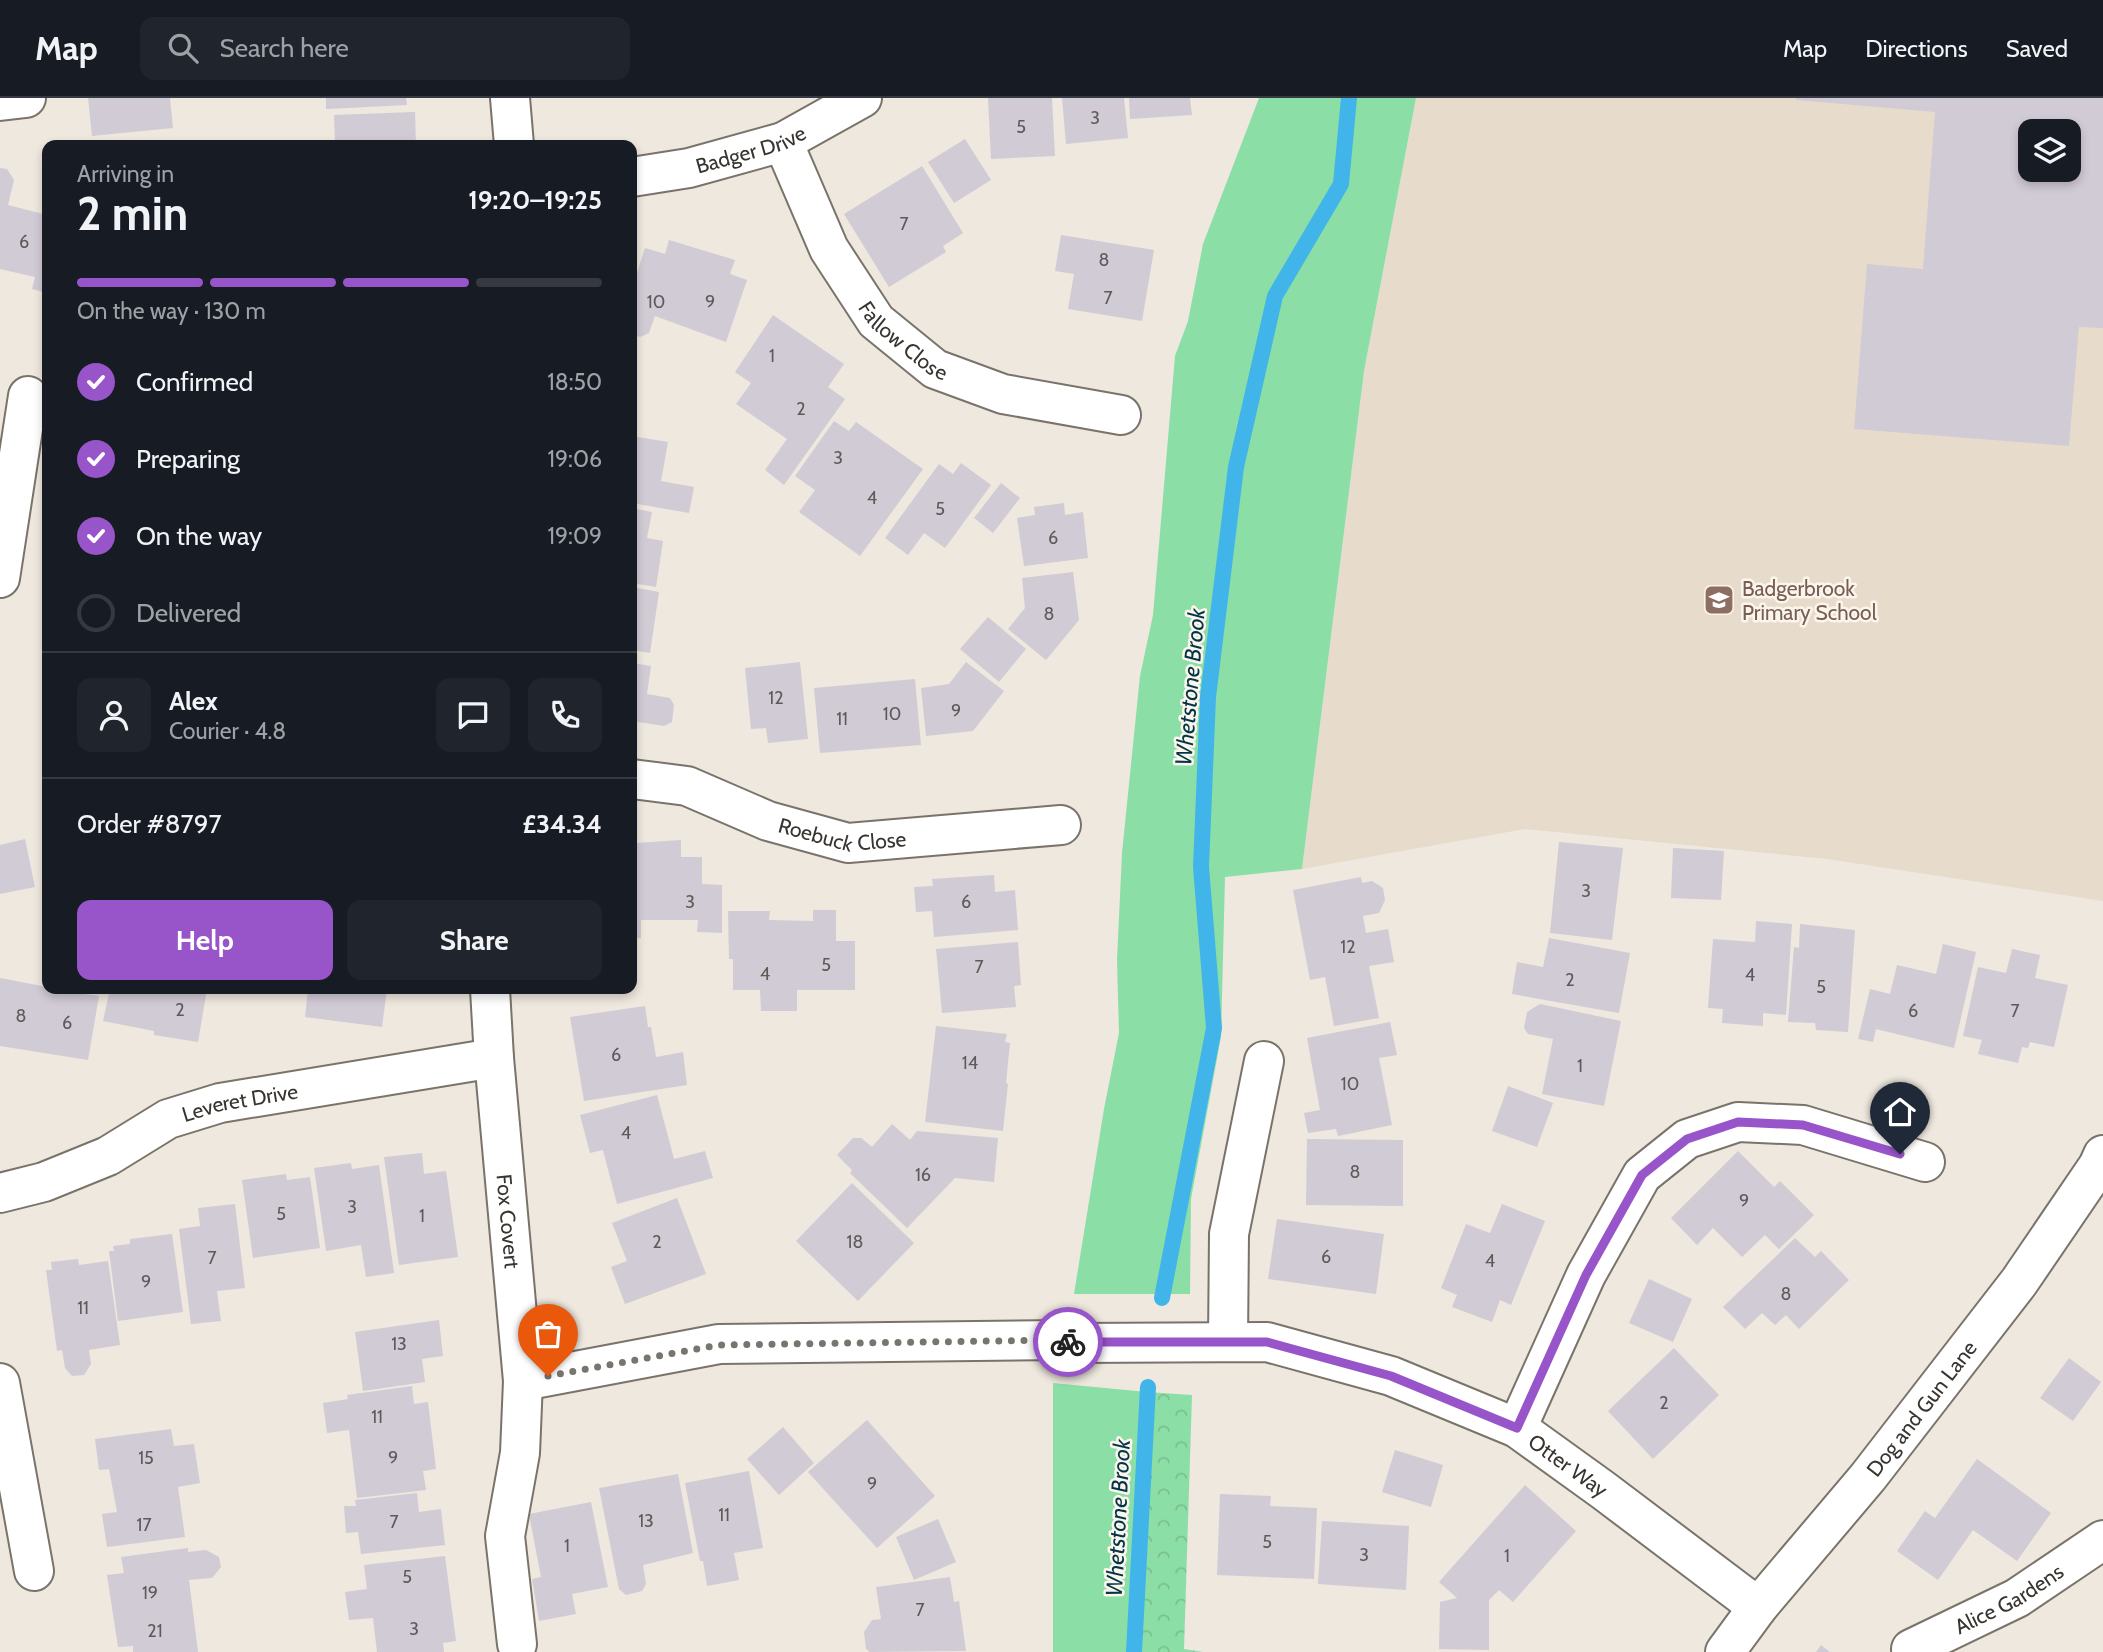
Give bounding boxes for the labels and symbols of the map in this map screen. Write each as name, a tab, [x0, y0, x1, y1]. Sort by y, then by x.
house number: 3	[1090, 107, 1100, 129]
house number: 5	[1016, 116, 1026, 138]
street label: Badger Drive	[693, 119, 810, 178]
house number: 7	[899, 213, 909, 235]
house number: 6	[19, 231, 29, 253]
house number: 8	[1099, 249, 1109, 271]
house number: 7	[1103, 287, 1113, 309]
house number: 10	[647, 291, 665, 313]
house number: 9	[705, 291, 715, 313]
street label: Fallow Close	[854, 296, 951, 385]
house number: 1	[769, 345, 775, 367]
house number: 2	[796, 398, 806, 420]
house number: 3	[833, 447, 843, 469]
house number: 4	[867, 487, 877, 509]
house number: 5	[935, 498, 945, 520]
house number: 6	[1048, 527, 1058, 549]
place label: Badgerbrook Primary School	[1742, 576, 1877, 625]
school or university icon: Badgerbrook Primary School	[1702, 583, 1736, 617]
house number: 8	[1044, 603, 1054, 625]
water label: Whetstone Brook	[1169, 606, 1211, 767]
house number: 12	[768, 687, 784, 709]
house number: 9	[951, 700, 961, 722]
house number: 10	[883, 703, 901, 725]
house number: 11	[836, 708, 848, 730]
street label: Roebuck Close	[776, 812, 907, 856]
house number: 3	[1581, 880, 1591, 902]
house number: 3	[685, 891, 695, 913]
house number: 6	[961, 891, 971, 913]
house number: 12	[1340, 936, 1356, 958]
house number: 5	[821, 954, 831, 976]
house number: 7	[974, 956, 984, 978]
house number: 4	[760, 963, 770, 985]
house number: 4	[1745, 964, 1755, 986]
house number: 2	[1565, 969, 1575, 991]
house number: 5	[1816, 976, 1826, 998]
house number: 2	[175, 999, 185, 1021]
house number: 6	[1908, 1000, 1918, 1022]
house number: 7	[2010, 1000, 2020, 1022]
house number: 8	[16, 1005, 26, 1027]
house number: 6	[62, 1012, 72, 1034]
house number: 6	[611, 1044, 621, 1066]
house number: 14	[962, 1052, 978, 1074]
house number: 1	[1577, 1055, 1583, 1077]
house number: 10	[1341, 1073, 1359, 1095]
street label: Leveret Drive	[179, 1078, 300, 1127]
pin	[1870, 1082, 1930, 1154]
house number: 4	[621, 1122, 631, 1144]
house number: 8	[1350, 1161, 1360, 1183]
house number: 16	[915, 1164, 931, 1186]
street label: Fox Covert	[492, 1173, 525, 1269]
house number: 9	[1739, 1190, 1749, 1212]
house number: 3	[347, 1196, 357, 1218]
house number: 5	[276, 1203, 286, 1225]
house number: 1	[419, 1205, 425, 1227]
house number: 2	[652, 1231, 662, 1253]
house number: 18	[847, 1231, 863, 1253]
house number: 6	[1321, 1246, 1331, 1268]
house number: 7	[207, 1247, 217, 1269]
house number: 4	[1485, 1250, 1495, 1272]
house number: 9	[141, 1271, 151, 1293]
house number: 8	[1781, 1283, 1791, 1305]
house number: 11	[77, 1297, 89, 1319]
pin	[518, 1304, 578, 1376]
courier	[1033, 1307, 1103, 1377]
house number: 13	[391, 1333, 407, 1355]
street label: Dog and Gun Lane	[1861, 1335, 1982, 1481]
house number: 2	[1659, 1392, 1669, 1414]
house number: 11	[371, 1406, 383, 1428]
street label: Otter Way	[1524, 1428, 1613, 1502]
water label: Whetstone Brook	[1100, 1437, 1136, 1597]
house number: 15	[138, 1447, 154, 1469]
house number: 9	[388, 1447, 398, 1469]
house number: 9	[867, 1473, 877, 1495]
house number: 11	[718, 1504, 730, 1526]
house number: 13	[638, 1510, 654, 1532]
house number: 7	[389, 1511, 399, 1533]
house number: 17	[137, 1514, 151, 1536]
house number: 5	[1262, 1531, 1272, 1553]
house number: 1	[564, 1535, 570, 1557]
house number: 3	[1359, 1544, 1369, 1566]
house number: 1	[1504, 1545, 1510, 1567]
street label: Alice Gardens	[1950, 1558, 2068, 1639]
house number: 5	[402, 1566, 412, 1588]
house number: 19	[142, 1582, 158, 1604]
house number: 7	[915, 1599, 925, 1621]
house number: 3	[409, 1618, 419, 1640]
house number: 21	[147, 1620, 163, 1642]

